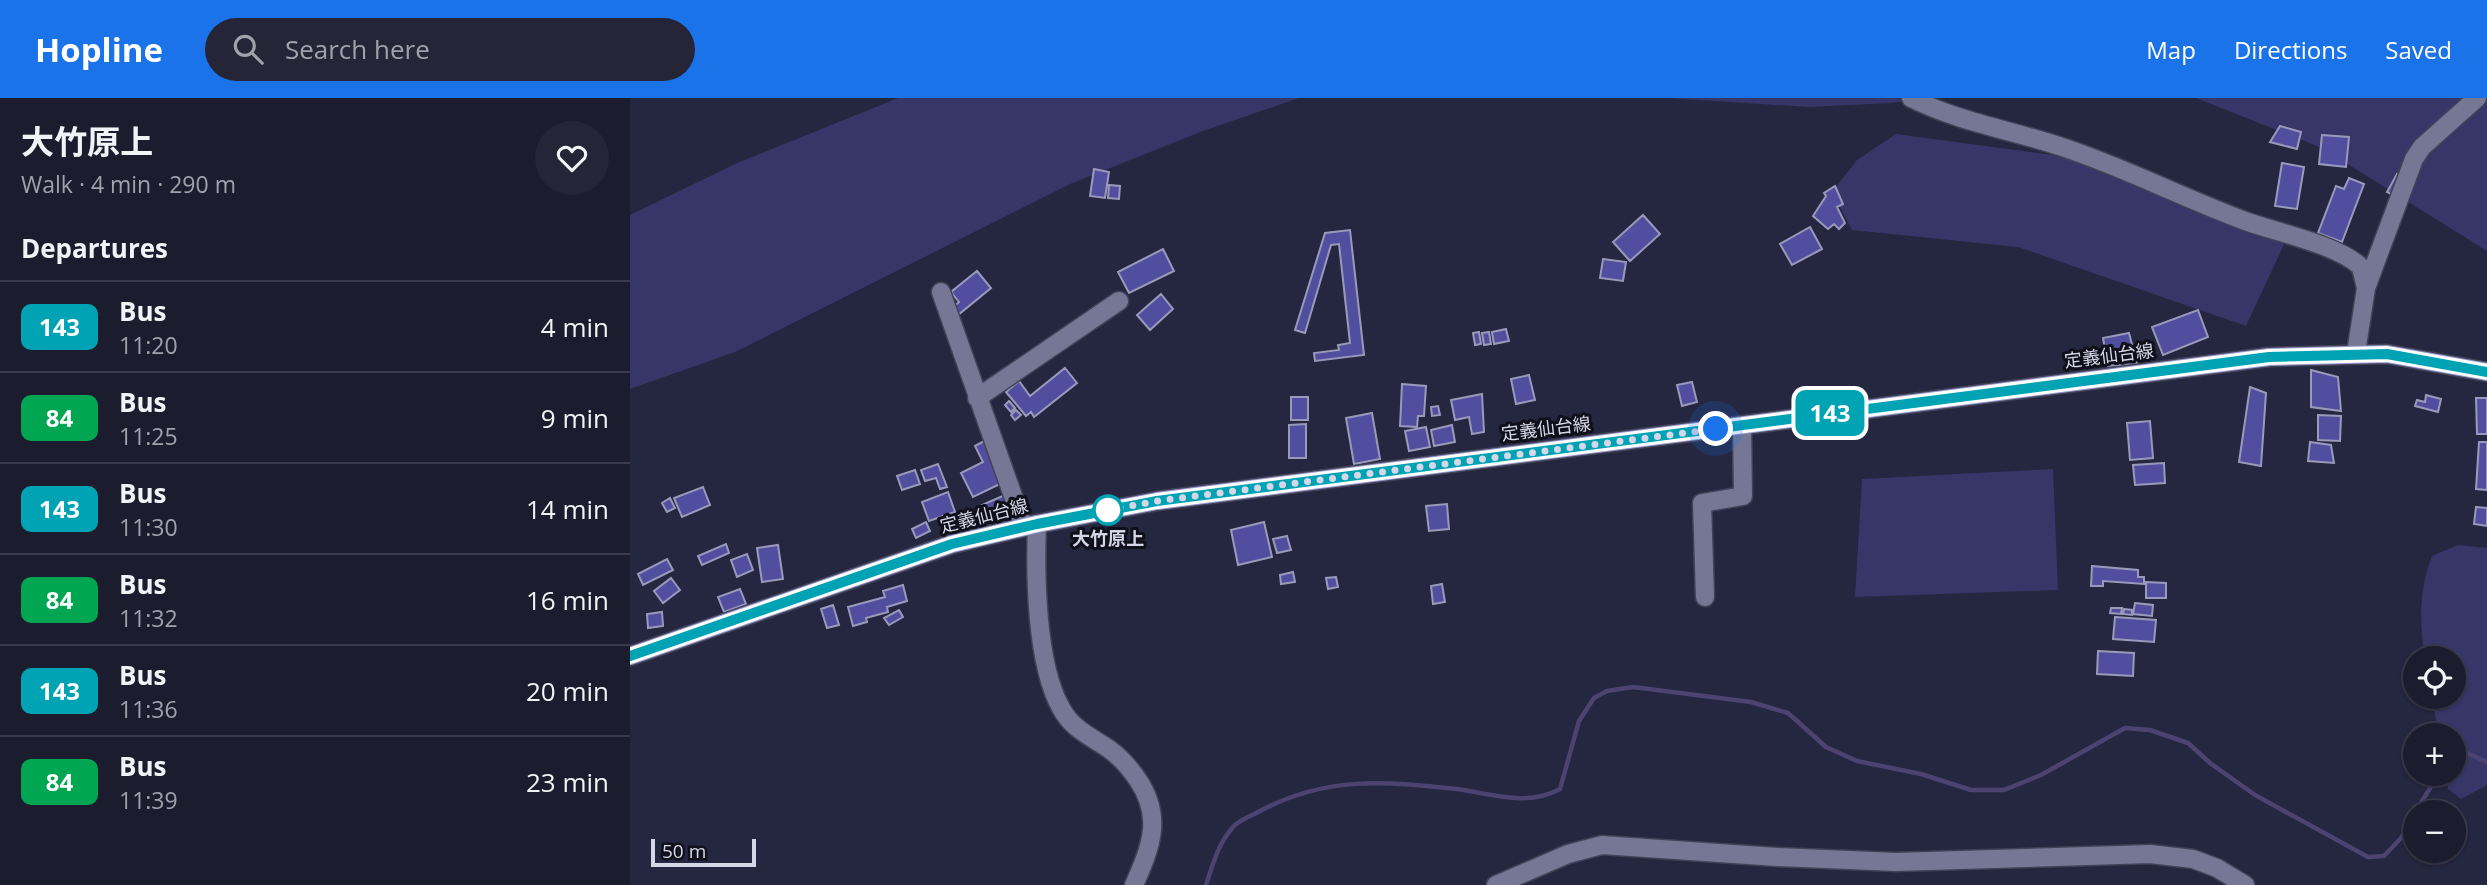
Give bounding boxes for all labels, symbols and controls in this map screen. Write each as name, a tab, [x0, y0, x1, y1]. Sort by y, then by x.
search box	[205, 18, 695, 81]
text: Hopline	[35, 27, 163, 72]
icon: search	[229, 30, 267, 68]
text: Search here	[285, 31, 430, 67]
text: Map	[2146, 33, 2196, 66]
text: Directions	[2234, 33, 2347, 66]
text: Saved	[2385, 33, 2452, 66]
text: 大竹原上	[21, 119, 153, 164]
button: heart	[535, 121, 609, 195]
text: Walk · 4 min · 290 m	[21, 168, 236, 200]
text: Departures	[21, 230, 168, 266]
text: Bus	[119, 293, 166, 329]
text: 4 min	[541, 309, 609, 345]
text: 143	[39, 310, 80, 343]
text: 11:20	[119, 329, 178, 361]
street label: 定義仙台線	[2063, 338, 2155, 372]
text: Bus	[119, 384, 166, 420]
line badge: 143	[1790, 390, 1870, 436]
text: 143	[1809, 396, 1851, 429]
text: 9 min	[541, 400, 609, 436]
text: 84	[46, 401, 73, 434]
street label: 定義仙台線	[1500, 411, 1592, 445]
your location	[1698, 411, 1733, 446]
text: 11:25	[119, 420, 178, 452]
text: Bus	[119, 475, 166, 511]
text: 14 min	[526, 491, 609, 527]
text: 143	[39, 492, 80, 525]
street label: 定義仙台線	[937, 492, 1030, 538]
marker: 大竹原上	[1093, 495, 1123, 525]
text: 11:30	[119, 511, 178, 543]
place label: 大竹原上	[1072, 526, 1144, 550]
text: Bus	[119, 566, 166, 602]
text: 16 min	[526, 582, 609, 618]
text: 84	[46, 583, 73, 616]
text: 11:32	[119, 602, 178, 634]
map controls	[2403, 646, 2466, 863]
button: locate	[2403, 646, 2466, 709]
text: Bus	[119, 657, 166, 693]
text: 20 min	[526, 673, 609, 709]
text: 143	[39, 674, 80, 707]
text: 11:36	[119, 693, 178, 725]
button: +	[2403, 723, 2466, 786]
text: Bus	[119, 748, 166, 784]
text: 23 min	[526, 764, 609, 800]
text: 84	[46, 765, 73, 798]
text: 11:39	[119, 784, 178, 816]
button: −	[2403, 800, 2466, 863]
scale bar	[651, 836, 756, 868]
text: 50 m	[662, 838, 706, 864]

